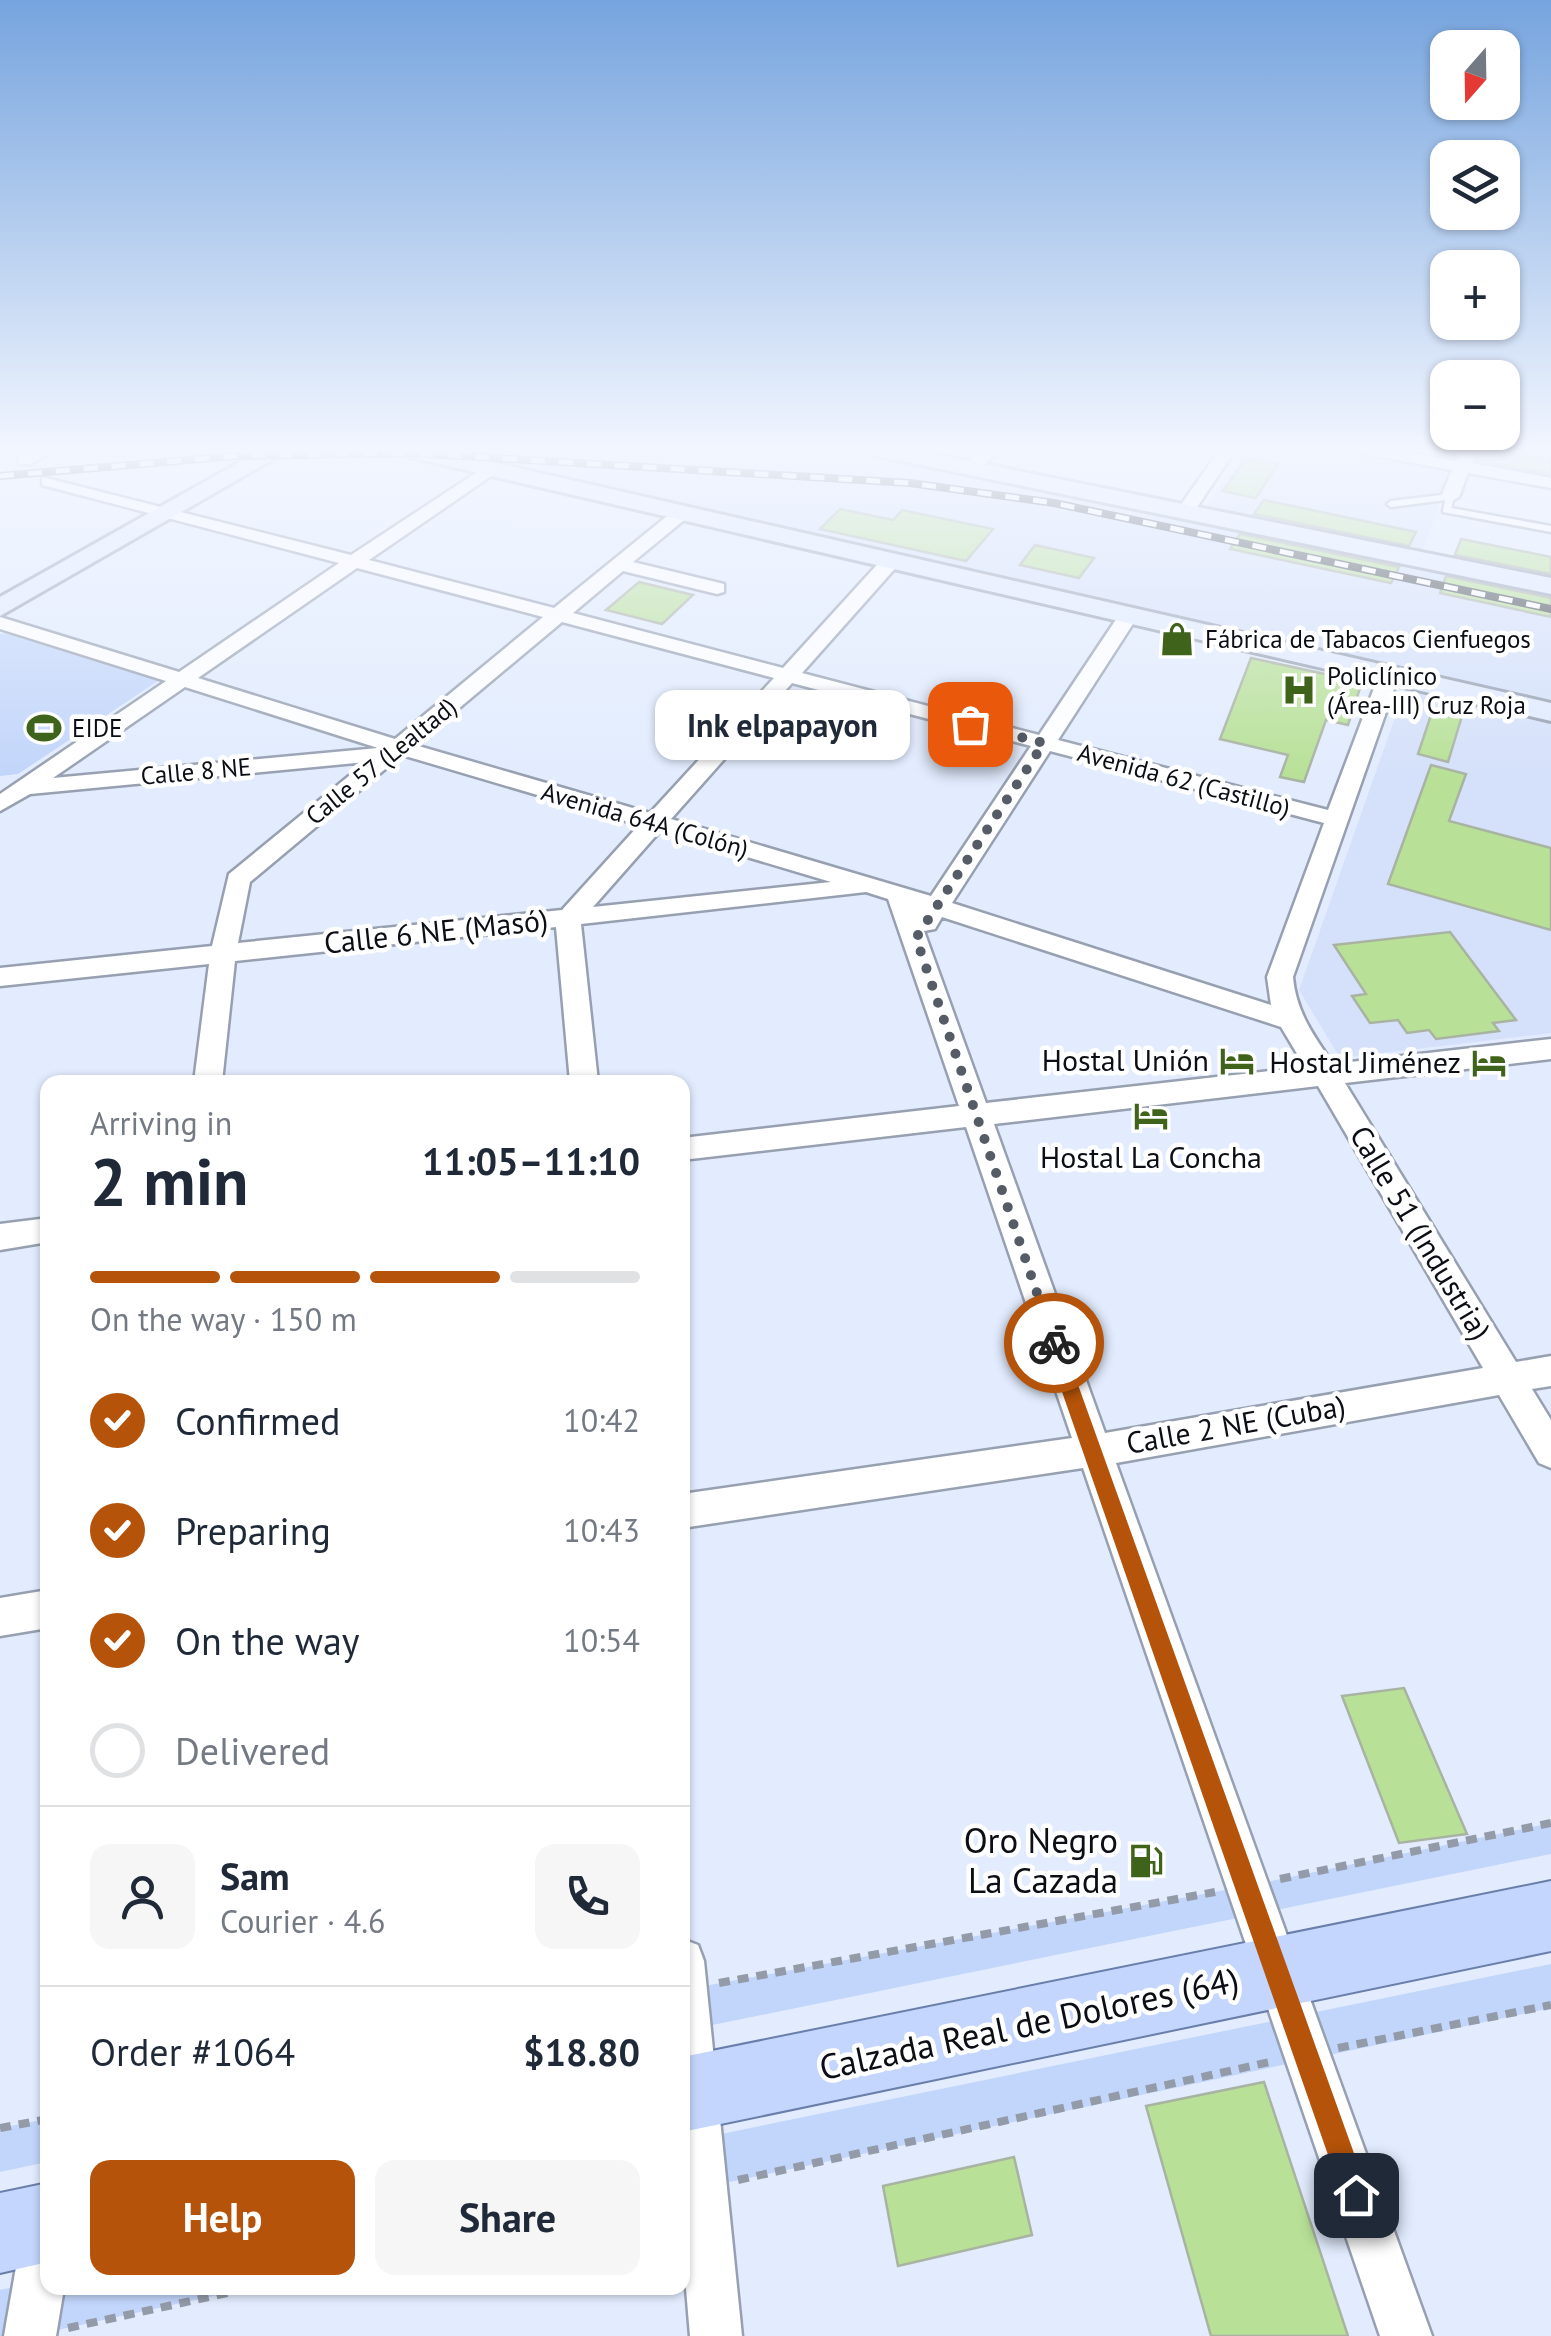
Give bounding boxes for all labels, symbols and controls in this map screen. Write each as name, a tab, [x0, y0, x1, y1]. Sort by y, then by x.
north arrow	[1430, 30, 1520, 120]
map controls	[1430, 30, 1520, 450]
button: layers	[1430, 140, 1520, 230]
button: +	[1430, 250, 1520, 340]
button: −	[1430, 360, 1520, 450]
shop icon: Fábrica de Tabacos Cienfuegos	[1158, 620, 1196, 658]
place label: Fábrica de Tabacos Cienfuegos	[1205, 623, 1531, 655]
place label: Policlínico (Área-III) Cruz Roja	[1327, 660, 1526, 721]
hospital icon: Policlínico (Área-III) Cruz Roja	[1280, 671, 1318, 709]
pin	[928, 682, 1013, 767]
callout: Ink elpapayon	[655, 689, 910, 759]
street label: Calle 57 (Lealtad)	[299, 690, 463, 832]
icon: bag	[943, 697, 998, 752]
text: Ink elpapayon	[687, 704, 878, 746]
sports icon: EIDE	[25, 709, 63, 747]
place label: EIDE	[72, 712, 122, 744]
street label: Avenida 62 (Castillo)	[1074, 736, 1294, 824]
street label: Calle 8 NE	[139, 750, 253, 792]
street label: Avenida 64A (Colón)	[538, 775, 752, 865]
street label: Calle 6 NE (Masó)	[322, 899, 550, 962]
place label: Hostal Unión	[1042, 1040, 1209, 1079]
hotel icon: Hostal Unión	[1218, 1042, 1256, 1080]
place label: Hostal Jiménez	[1269, 1042, 1461, 1081]
hotel icon: Hostal Jiménez	[1470, 1044, 1508, 1082]
hotel icon: Hostal La Concha	[1132, 1097, 1170, 1135]
text: Arriving in	[90, 1102, 232, 1144]
street label: Calle 51 (Industria)	[1342, 1118, 1501, 1346]
text: 11:05–11:10	[422, 1136, 640, 1185]
place label: Hostal La Concha	[1040, 1137, 1262, 1176]
text: 2 min	[90, 1139, 249, 1223]
courier	[1004, 1293, 1104, 1393]
text: On the way · 150 m	[90, 1298, 357, 1340]
icon: bike	[1027, 1316, 1082, 1371]
street label: Calle 2 NE (Cuba)	[1123, 1385, 1348, 1462]
icon: check	[90, 1393, 145, 1448]
text: Confirmed	[175, 1396, 341, 1445]
text: 10:42	[563, 1399, 640, 1441]
icon: check	[90, 1503, 145, 1558]
text: Preparing	[175, 1506, 331, 1555]
text: 10:43	[563, 1509, 640, 1551]
icon: check	[90, 1613, 145, 1668]
text: On the way	[175, 1616, 360, 1665]
text: 10:54	[563, 1619, 640, 1661]
text: Delivered	[175, 1726, 330, 1775]
place label: Oro Negro La Cazada	[964, 1817, 1118, 1903]
fuel station icon: Oro Negro La Cazada	[1127, 1842, 1165, 1880]
button: person	[90, 1844, 195, 1949]
button: phone	[535, 1844, 640, 1949]
text: Sam	[220, 1851, 290, 1900]
text: Courier · 4.6	[220, 1900, 386, 1942]
street label: Calzada Real de Dolores (64)	[815, 1956, 1243, 2090]
text: Order #1064	[90, 2027, 295, 2076]
text: $18.80	[523, 2027, 640, 2076]
pin	[1314, 2153, 1399, 2238]
button: Help	[90, 2160, 355, 2275]
button: Share	[375, 2160, 640, 2275]
icon: home	[1329, 2168, 1384, 2223]

